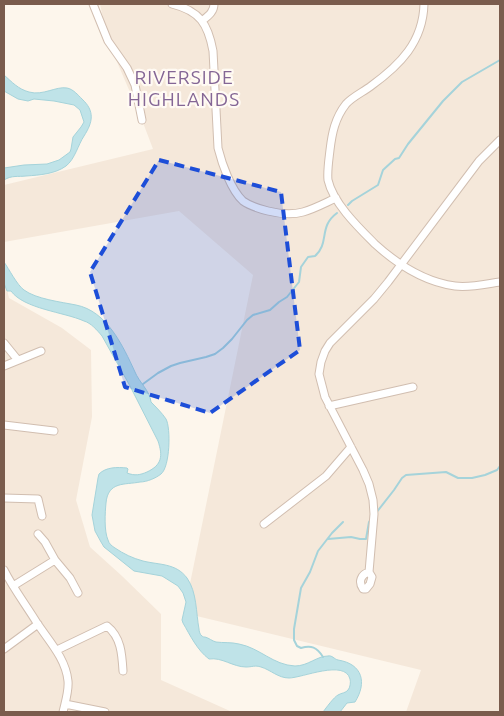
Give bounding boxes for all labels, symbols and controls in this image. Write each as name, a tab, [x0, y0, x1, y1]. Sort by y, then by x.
district label: RIVERSIDE HIGHLANDS	[128, 66, 240, 110]

